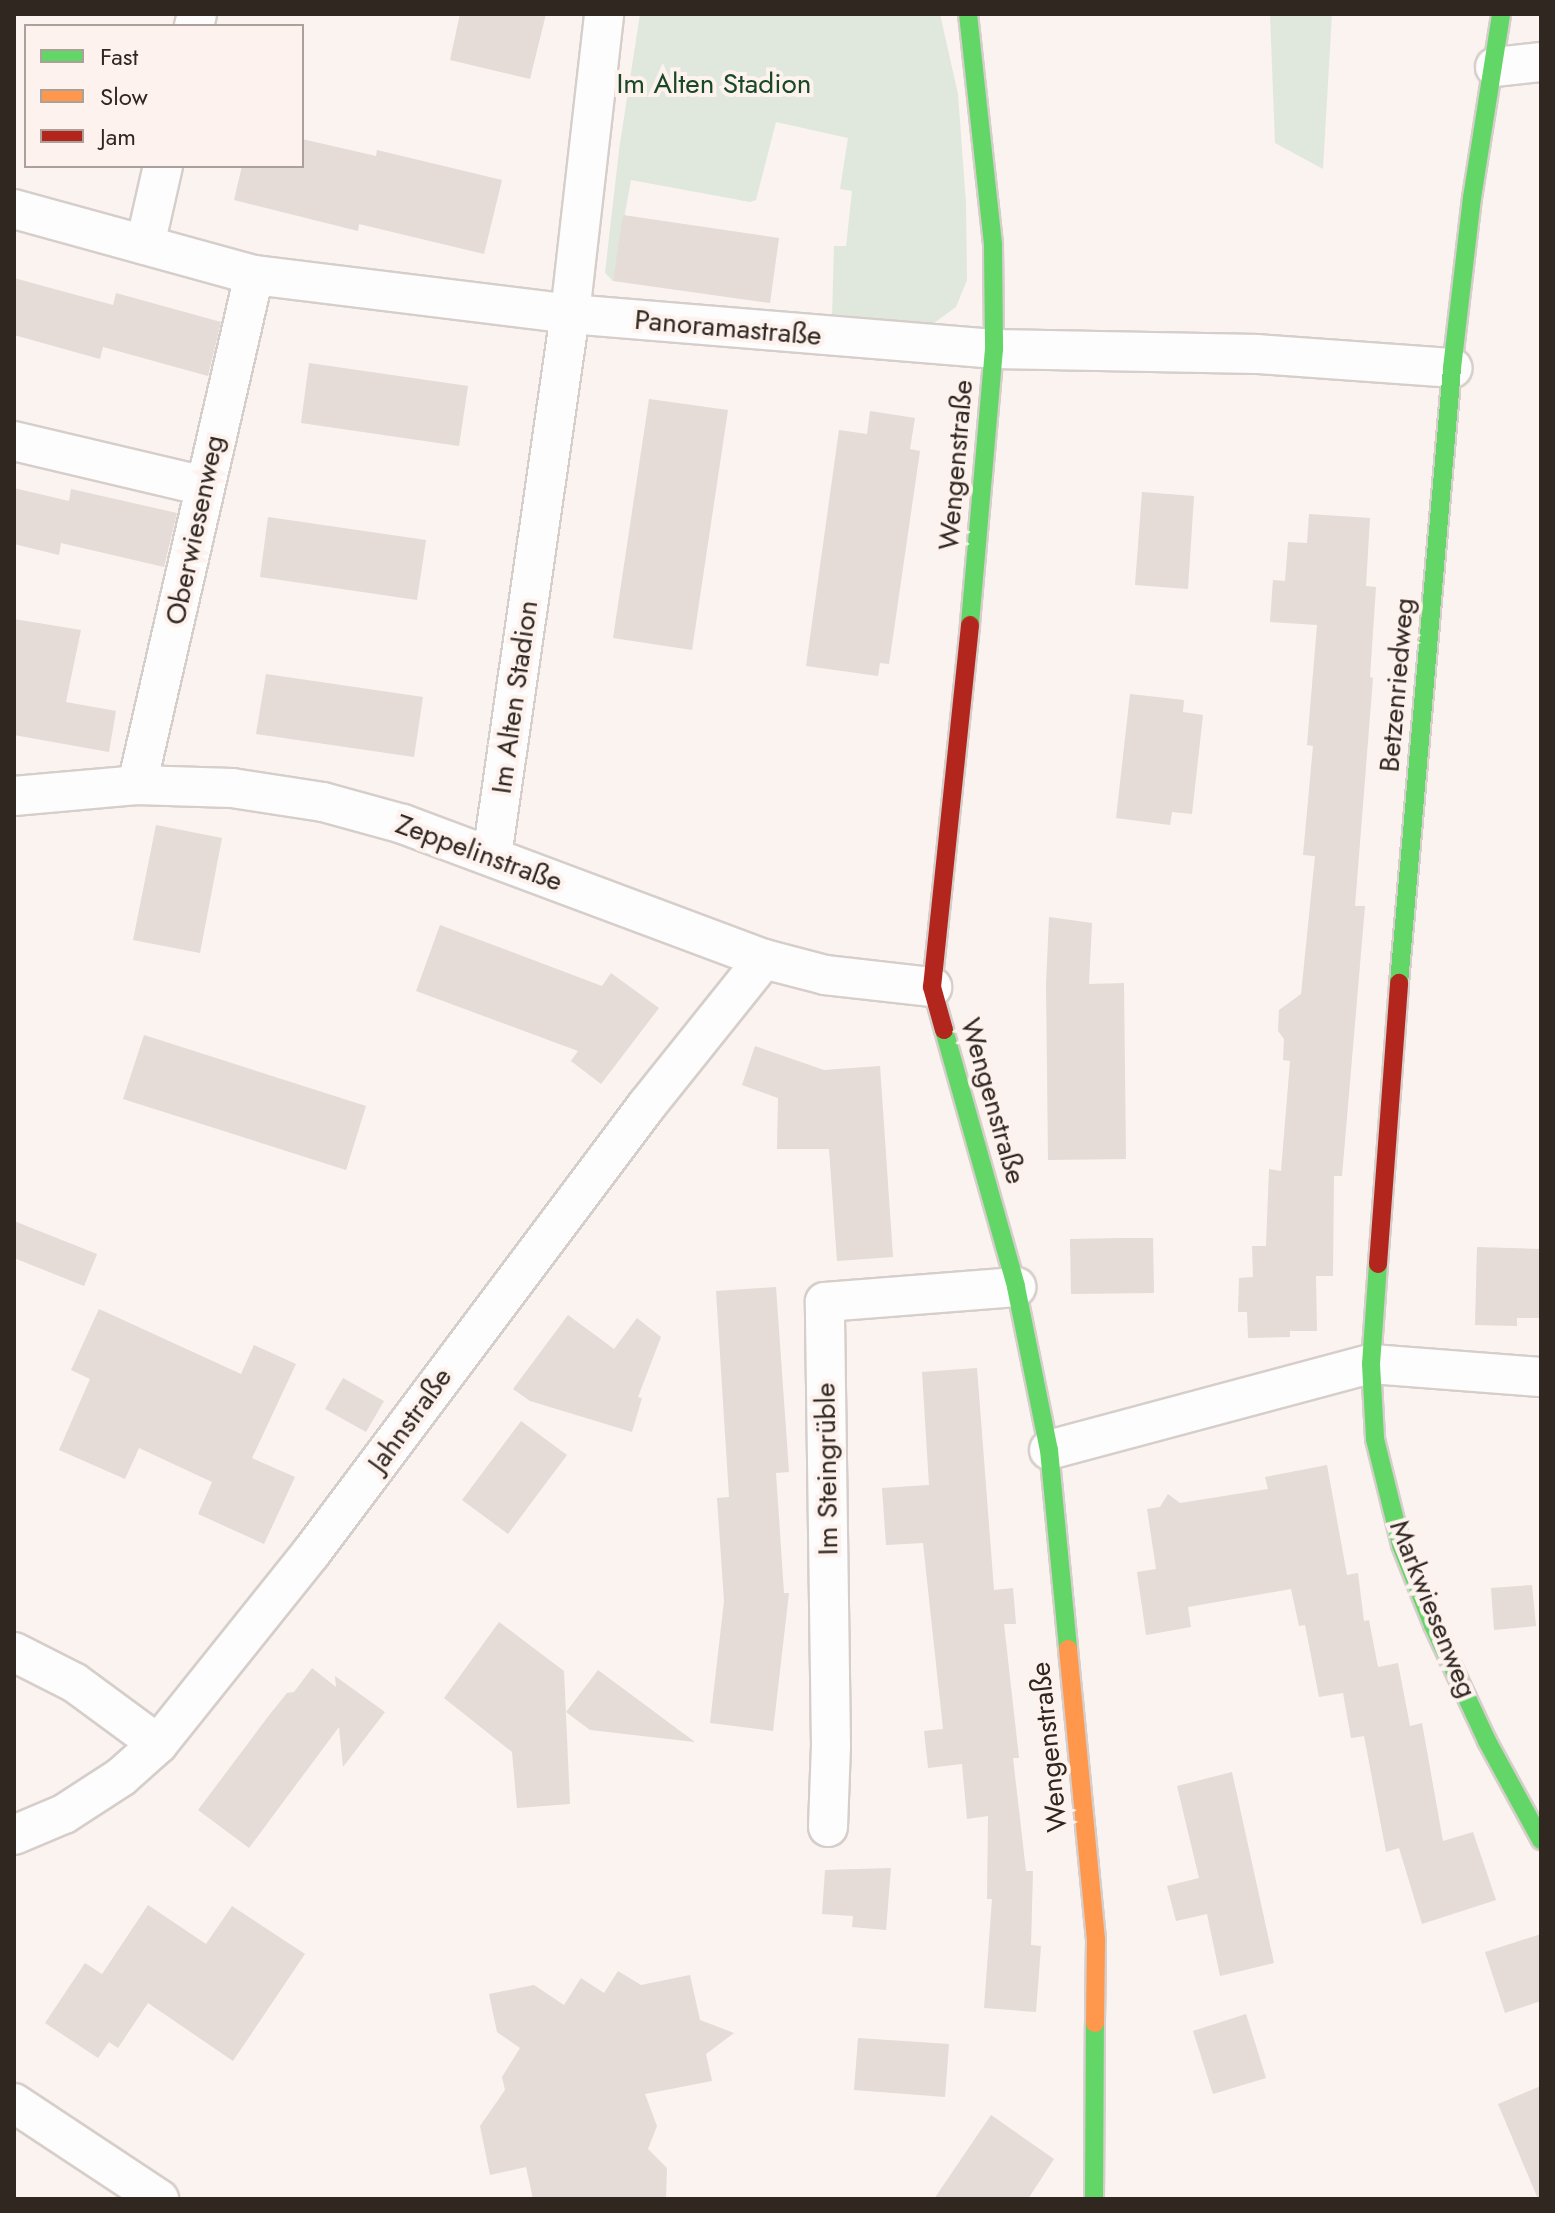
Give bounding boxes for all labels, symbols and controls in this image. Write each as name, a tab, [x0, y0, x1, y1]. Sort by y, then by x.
legend	[24, 24, 304, 168]
text: Fast	[100, 39, 138, 74]
park label: Im Alten Stadion	[616, 67, 812, 101]
text: Slow	[100, 79, 148, 114]
text: Jam	[100, 119, 136, 154]
street label: Panoramastraße	[633, 303, 823, 353]
street label: Wengenstraße	[932, 378, 980, 552]
street label: Oberwiesenweg	[159, 432, 231, 628]
street label: Betzenriedweg	[1373, 597, 1421, 773]
street label: Im Alten Stadion	[485, 598, 545, 796]
street label: Zeppelinstraße	[391, 807, 567, 899]
street label: Wengenstraße	[953, 1014, 1033, 1188]
street label: Jahnstraße	[361, 1361, 459, 1479]
street label: Im Steingrüble	[809, 1382, 845, 1556]
street label: Markwiesenweg	[1382, 1515, 1484, 1703]
street label: Wengenstraße	[1023, 1660, 1075, 1834]

